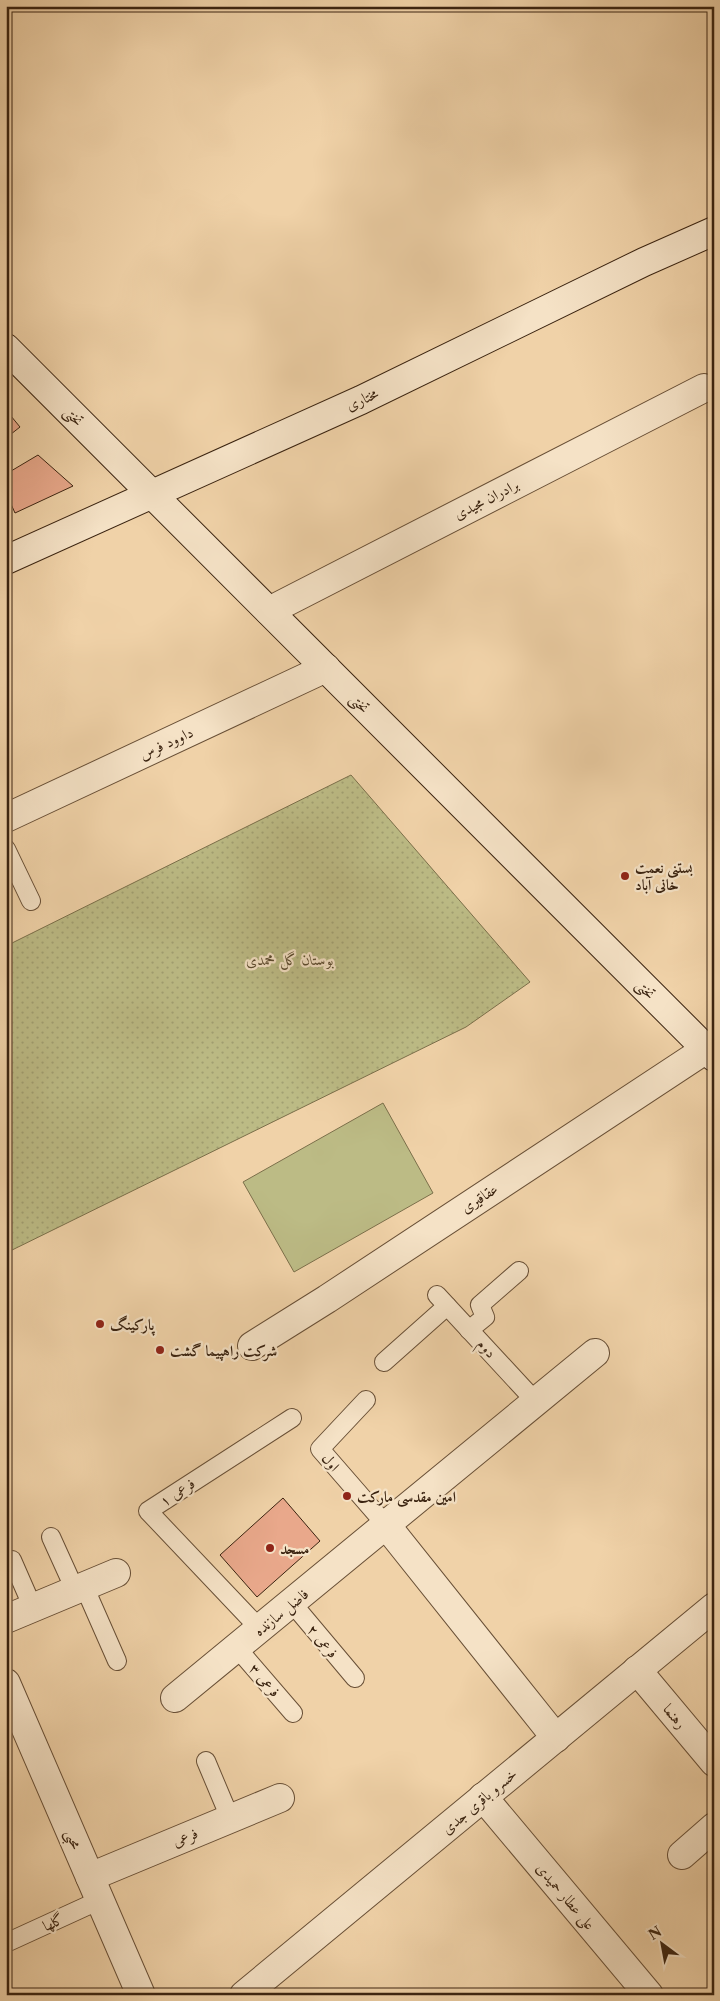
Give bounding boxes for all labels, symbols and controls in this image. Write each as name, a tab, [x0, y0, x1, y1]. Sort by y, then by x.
street label: مختاری	[343, 383, 381, 415]
street label: تختی	[59, 402, 88, 431]
street label: برادران مجیدی	[450, 474, 522, 523]
street label: تختی	[345, 689, 374, 718]
street label: داوود فرس	[136, 722, 196, 765]
place label: بستنی نعمت خانی آباد	[635, 858, 693, 894]
marker: بستنی نعمت خانی آباد	[619, 870, 631, 882]
park label: بوستان گل محمدی	[246, 950, 334, 970]
street label: تختی	[631, 975, 660, 1004]
street label: عقاقیری	[457, 1179, 501, 1217]
place label: پارکینگ	[110, 1315, 155, 1336]
marker: پارکینگ	[94, 1318, 106, 1330]
street label: دوم	[470, 1334, 501, 1364]
place label: شركت راهپيما گشت	[170, 1341, 277, 1362]
marker: شركت راهپيما گشت	[154, 1344, 166, 1356]
street label: اول	[318, 1449, 344, 1475]
street label: فرعی ۱	[156, 1474, 199, 1511]
place label: امین مقدسی مارکت	[357, 1487, 456, 1508]
marker: امین مقدسی مارکت	[341, 1490, 353, 1502]
place label: مسجد	[280, 1539, 310, 1558]
marker: مسجد	[264, 1542, 276, 1554]
street label: فاضل سازنده	[250, 1584, 314, 1641]
street label: فرعی ۲	[303, 1620, 343, 1662]
street label: فرعی ۳	[244, 1659, 285, 1701]
street label: رهنما	[659, 1700, 691, 1732]
street label: خسرو باقری جدی	[437, 1764, 521, 1839]
street label: فرعی	[169, 1823, 201, 1852]
street label: محبی	[59, 1826, 87, 1853]
street label: علی عطار حمیدی	[531, 1859, 600, 1935]
street label: گلها	[39, 1909, 67, 1935]
north arrow	[638, 1918, 688, 1968]
text: N	[645, 1922, 665, 1944]

